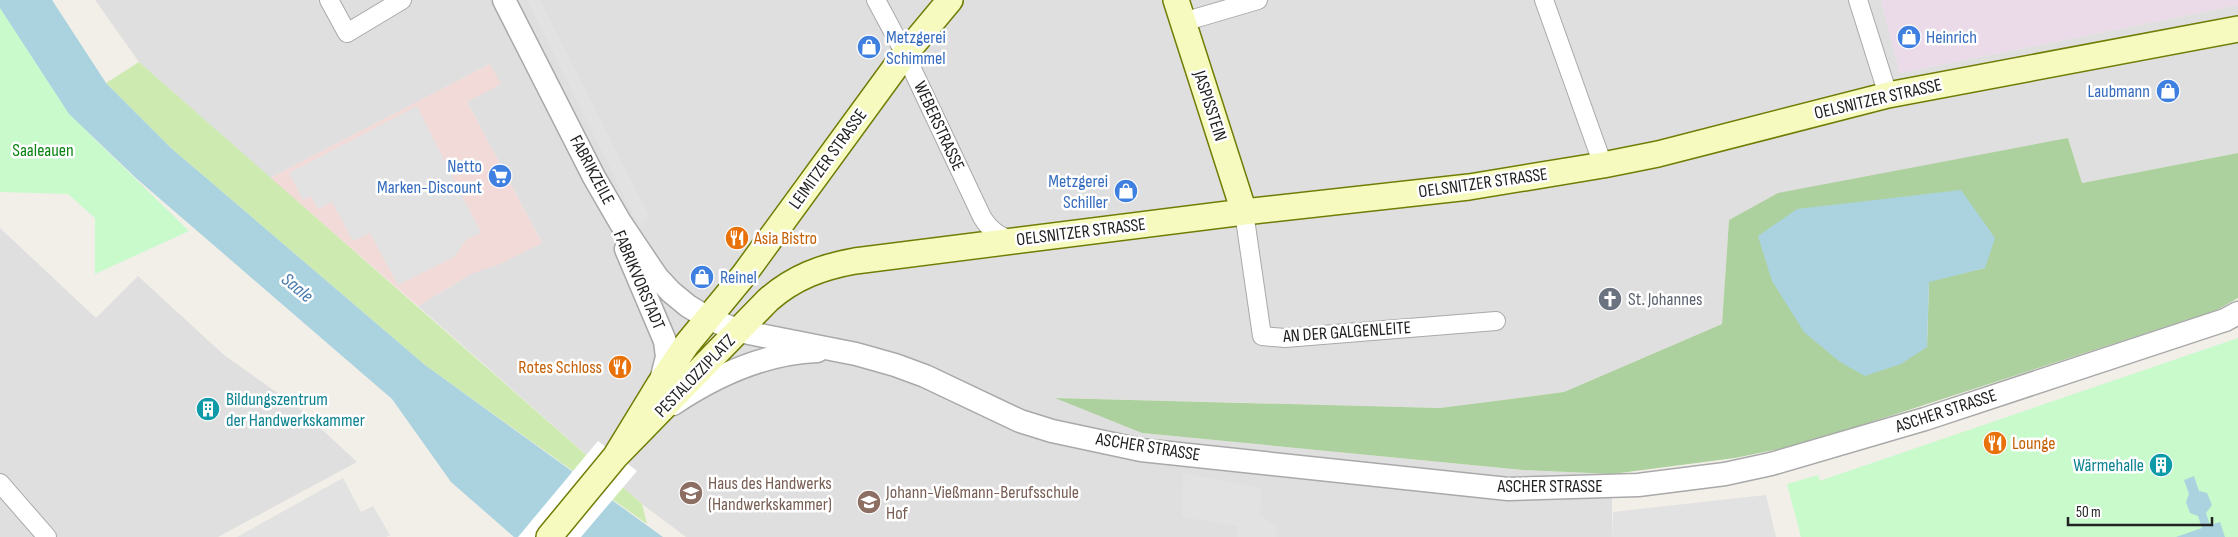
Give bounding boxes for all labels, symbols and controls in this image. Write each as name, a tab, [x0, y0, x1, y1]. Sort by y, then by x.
shop icon: Heinrich	[1896, 24, 1922, 50]
place label: Metzgerei Schimmel	[886, 27, 946, 69]
place label: Heinrich	[1926, 27, 1977, 48]
shop icon: Metzgerei Schimmel	[856, 34, 882, 60]
street label: JASPISSTEIN	[1188, 67, 1231, 144]
street label: OELSNITZER STRASSE	[1812, 74, 1944, 124]
street label: WEBERSTRASSE	[909, 78, 969, 174]
shop icon: Laubmann	[2155, 78, 2181, 104]
place label: Laubmann	[2088, 81, 2150, 102]
street label: LEIMITZER STRASSE	[785, 105, 871, 213]
street label: FABRIKZEILE	[565, 132, 619, 208]
park label: Saaleauen	[12, 140, 74, 161]
place label: Netto Marken-Discount	[377, 156, 482, 198]
supermarket icon: Netto Marken-Discount	[487, 163, 513, 189]
street label: OELSNITZER STRASSE	[1417, 164, 1549, 202]
place label: Metzgerei Schiller	[1048, 171, 1108, 213]
shop icon: Metzgerei Schiller	[1113, 178, 1139, 204]
street label: OELSNITZER STRASSE	[1015, 214, 1147, 250]
restaurant icon: Asia Bistro	[724, 225, 750, 251]
street label: FABRIKVORSTADT	[609, 227, 669, 333]
place label: Asia Bistro	[753, 228, 817, 249]
shop icon: Reinel	[689, 264, 715, 290]
place label: Reinel	[720, 267, 757, 288]
water label: Saale	[276, 268, 318, 308]
church icon: St. Johannes	[1597, 286, 1623, 312]
place label: St. Johannes	[1628, 289, 1703, 310]
street label: AN DER GALGENLEITE	[1281, 317, 1412, 347]
street label: PESTALOZZIPLATZ	[650, 330, 740, 422]
restaurant icon: Rotes Schloss	[607, 354, 633, 380]
place label: Rotes Schloss	[518, 357, 602, 378]
street label: ASCHER STRASSE	[1892, 385, 1999, 438]
place label: Bildungszentrum der Handwerkskammer	[226, 389, 365, 431]
building icon: Bildungszentrum der Handwerkskammer	[195, 396, 221, 422]
street label: ASCHER STRASSE	[1093, 428, 1202, 466]
restaurant icon: Lounge	[1982, 430, 2008, 456]
place label: Lounge	[2012, 433, 2056, 454]
building icon: Wärmehalle	[2148, 452, 2174, 478]
place label: Wärmehalle	[2073, 455, 2144, 476]
place label: Haus des Handwerks (Handwerkskammer)	[708, 473, 832, 515]
street label: ASCHER STRASSE	[1496, 476, 1603, 497]
school or university icon: Haus des Handwerks (Handwerkskammer)	[678, 480, 704, 506]
place label: Johann-Vießmann-Berufsschule Hof	[885, 482, 1079, 524]
school or university icon: Johann-Vießmann-Berufsschule Hof	[856, 489, 882, 515]
scale bar	[2068, 494, 2212, 526]
text: 50 m	[2076, 503, 2101, 522]

